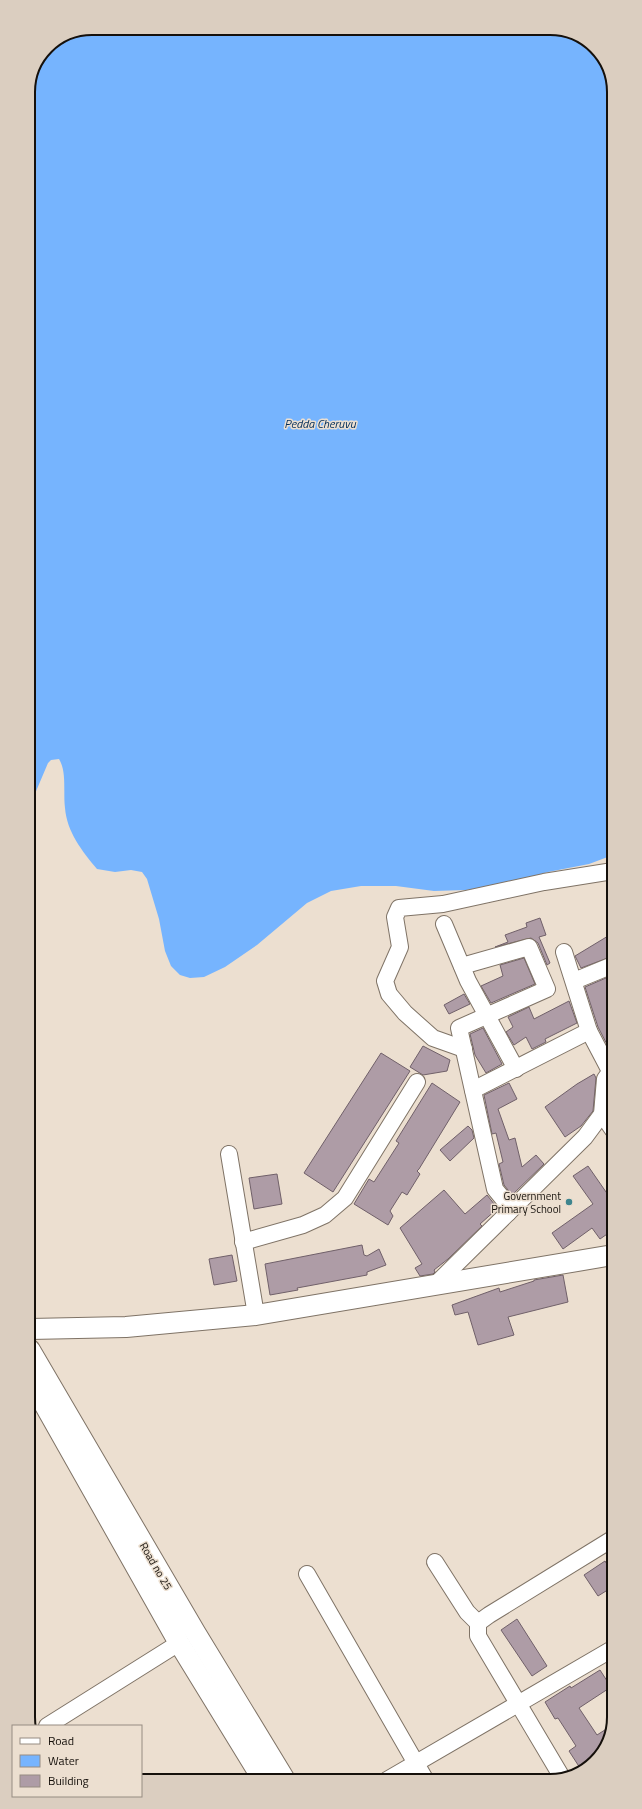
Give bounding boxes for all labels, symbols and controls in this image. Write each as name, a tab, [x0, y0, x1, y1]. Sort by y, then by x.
water label: Pedda Cheruvu	[284, 414, 357, 433]
place label: Government Primary School	[491, 1188, 561, 1217]
marker: Government Primary School	[564, 1197, 574, 1207]
street label: Road no 25	[136, 1539, 176, 1593]
legend	[12, 1725, 142, 1797]
text: Road	[48, 1731, 74, 1750]
text: Water	[48, 1751, 79, 1770]
text: Building	[48, 1771, 89, 1790]

